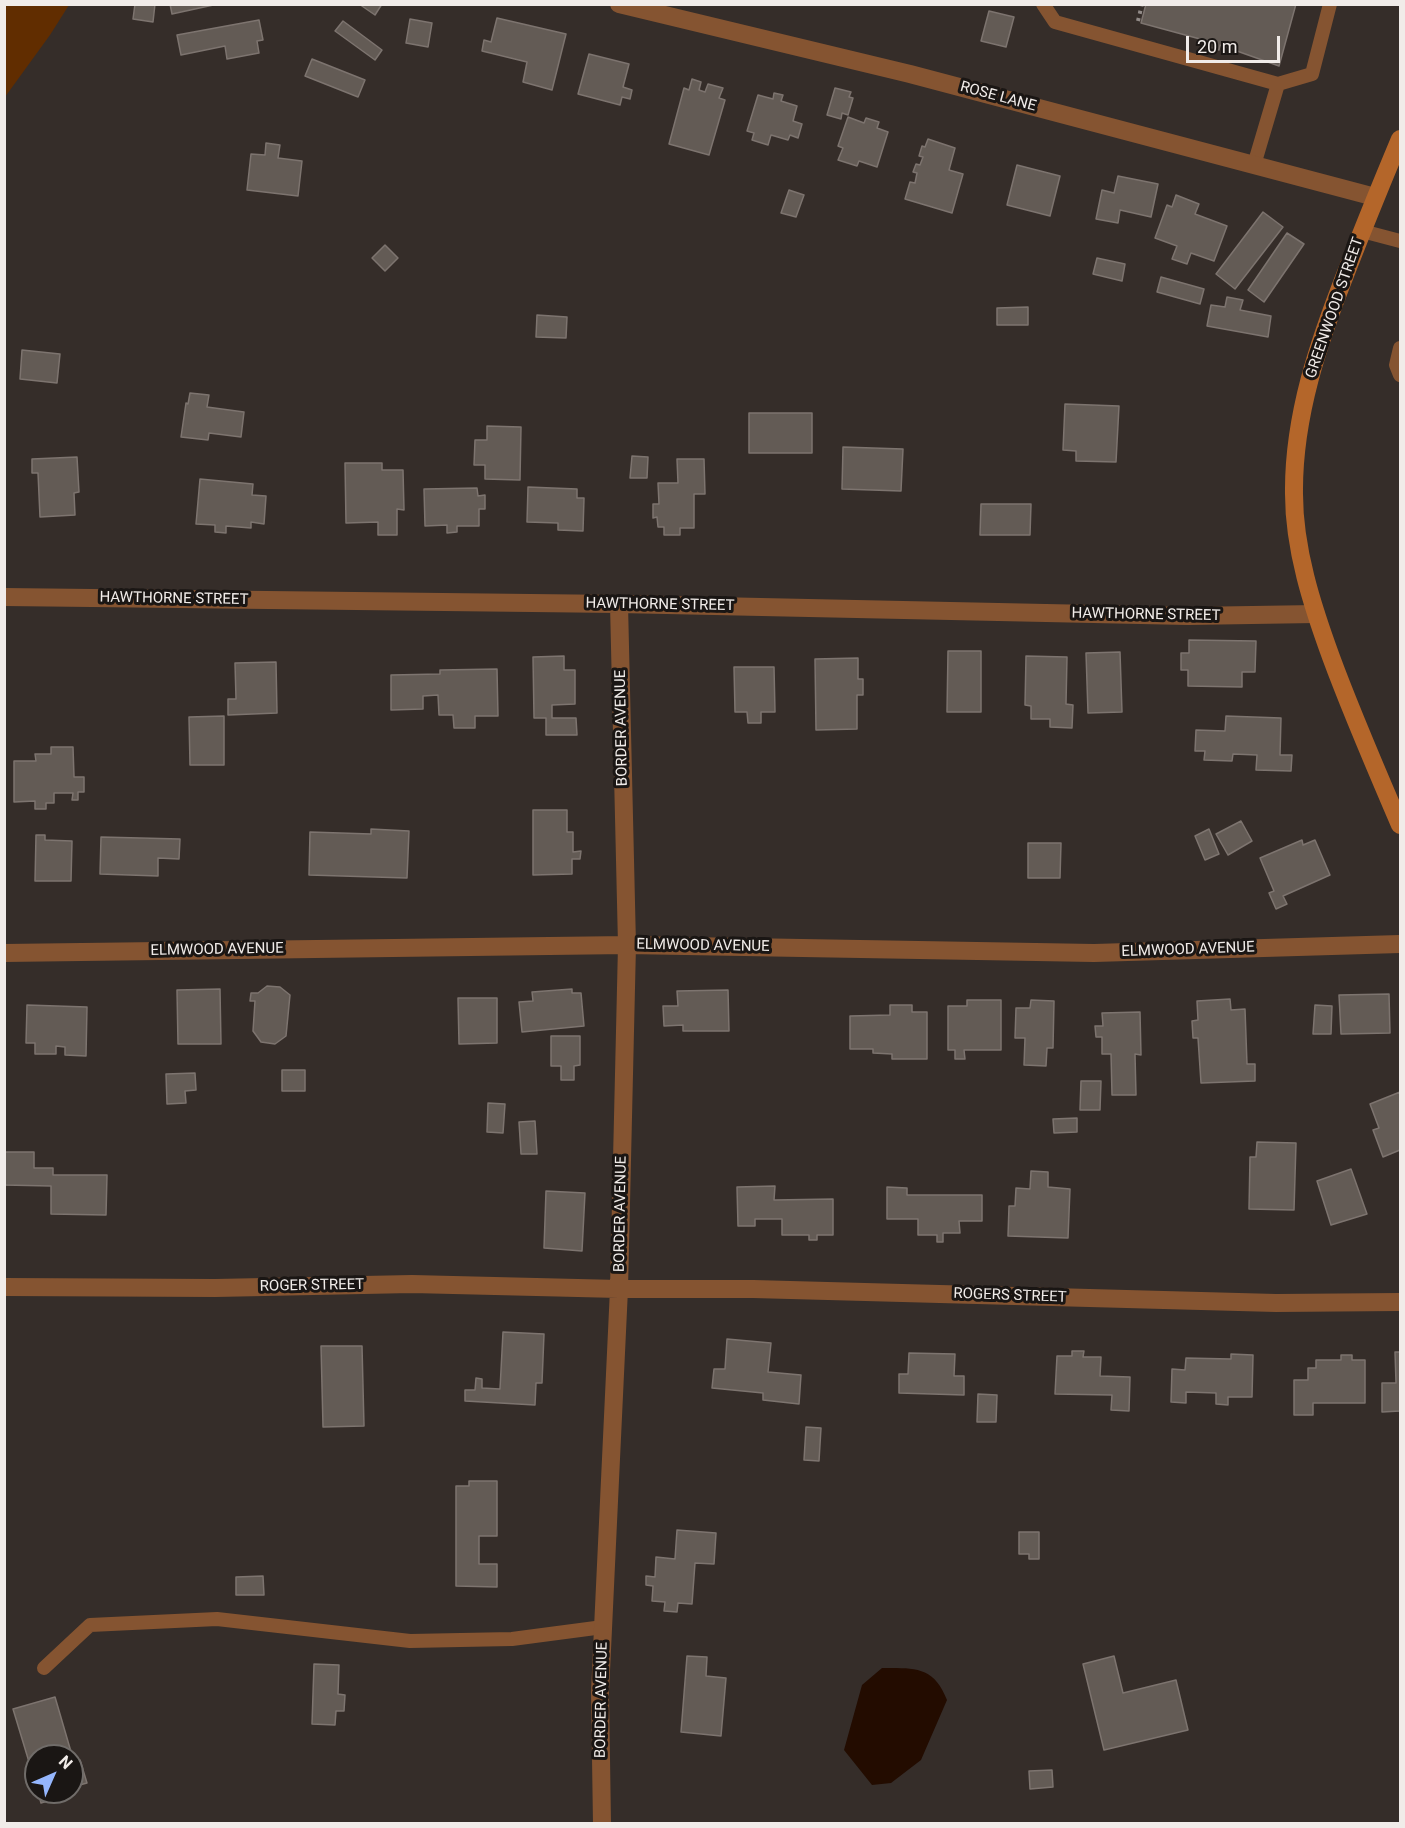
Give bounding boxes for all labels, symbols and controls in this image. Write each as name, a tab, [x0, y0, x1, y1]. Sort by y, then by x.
scale bar	[1189, 24, 1284, 62]
text: 20 m	[1197, 36, 1237, 57]
street label: ROSE LANE	[958, 78, 1038, 116]
street label: GREENWOOD STREET	[1302, 235, 1368, 381]
street label: HAWTHORNE STREET	[99, 589, 249, 609]
street label: HAWTHORNE STREET	[585, 595, 735, 615]
street label: HAWTHORNE STREET	[1071, 605, 1221, 625]
street label: BORDER AVENUE	[612, 670, 632, 786]
street label: ELMWOOD AVENUE	[636, 936, 770, 956]
street label: ELMWOOD AVENUE	[1121, 939, 1255, 961]
street label: ELMWOOD AVENUE	[150, 940, 284, 960]
street label: BORDER AVENUE	[611, 1156, 631, 1272]
street label: ROGER STREET	[260, 1276, 364, 1296]
street label: ROGERS STREET	[953, 1285, 1067, 1307]
street label: BORDER AVENUE	[592, 1642, 612, 1758]
north arrow	[24, 1744, 84, 1804]
text: N	[55, 1752, 76, 1773]

